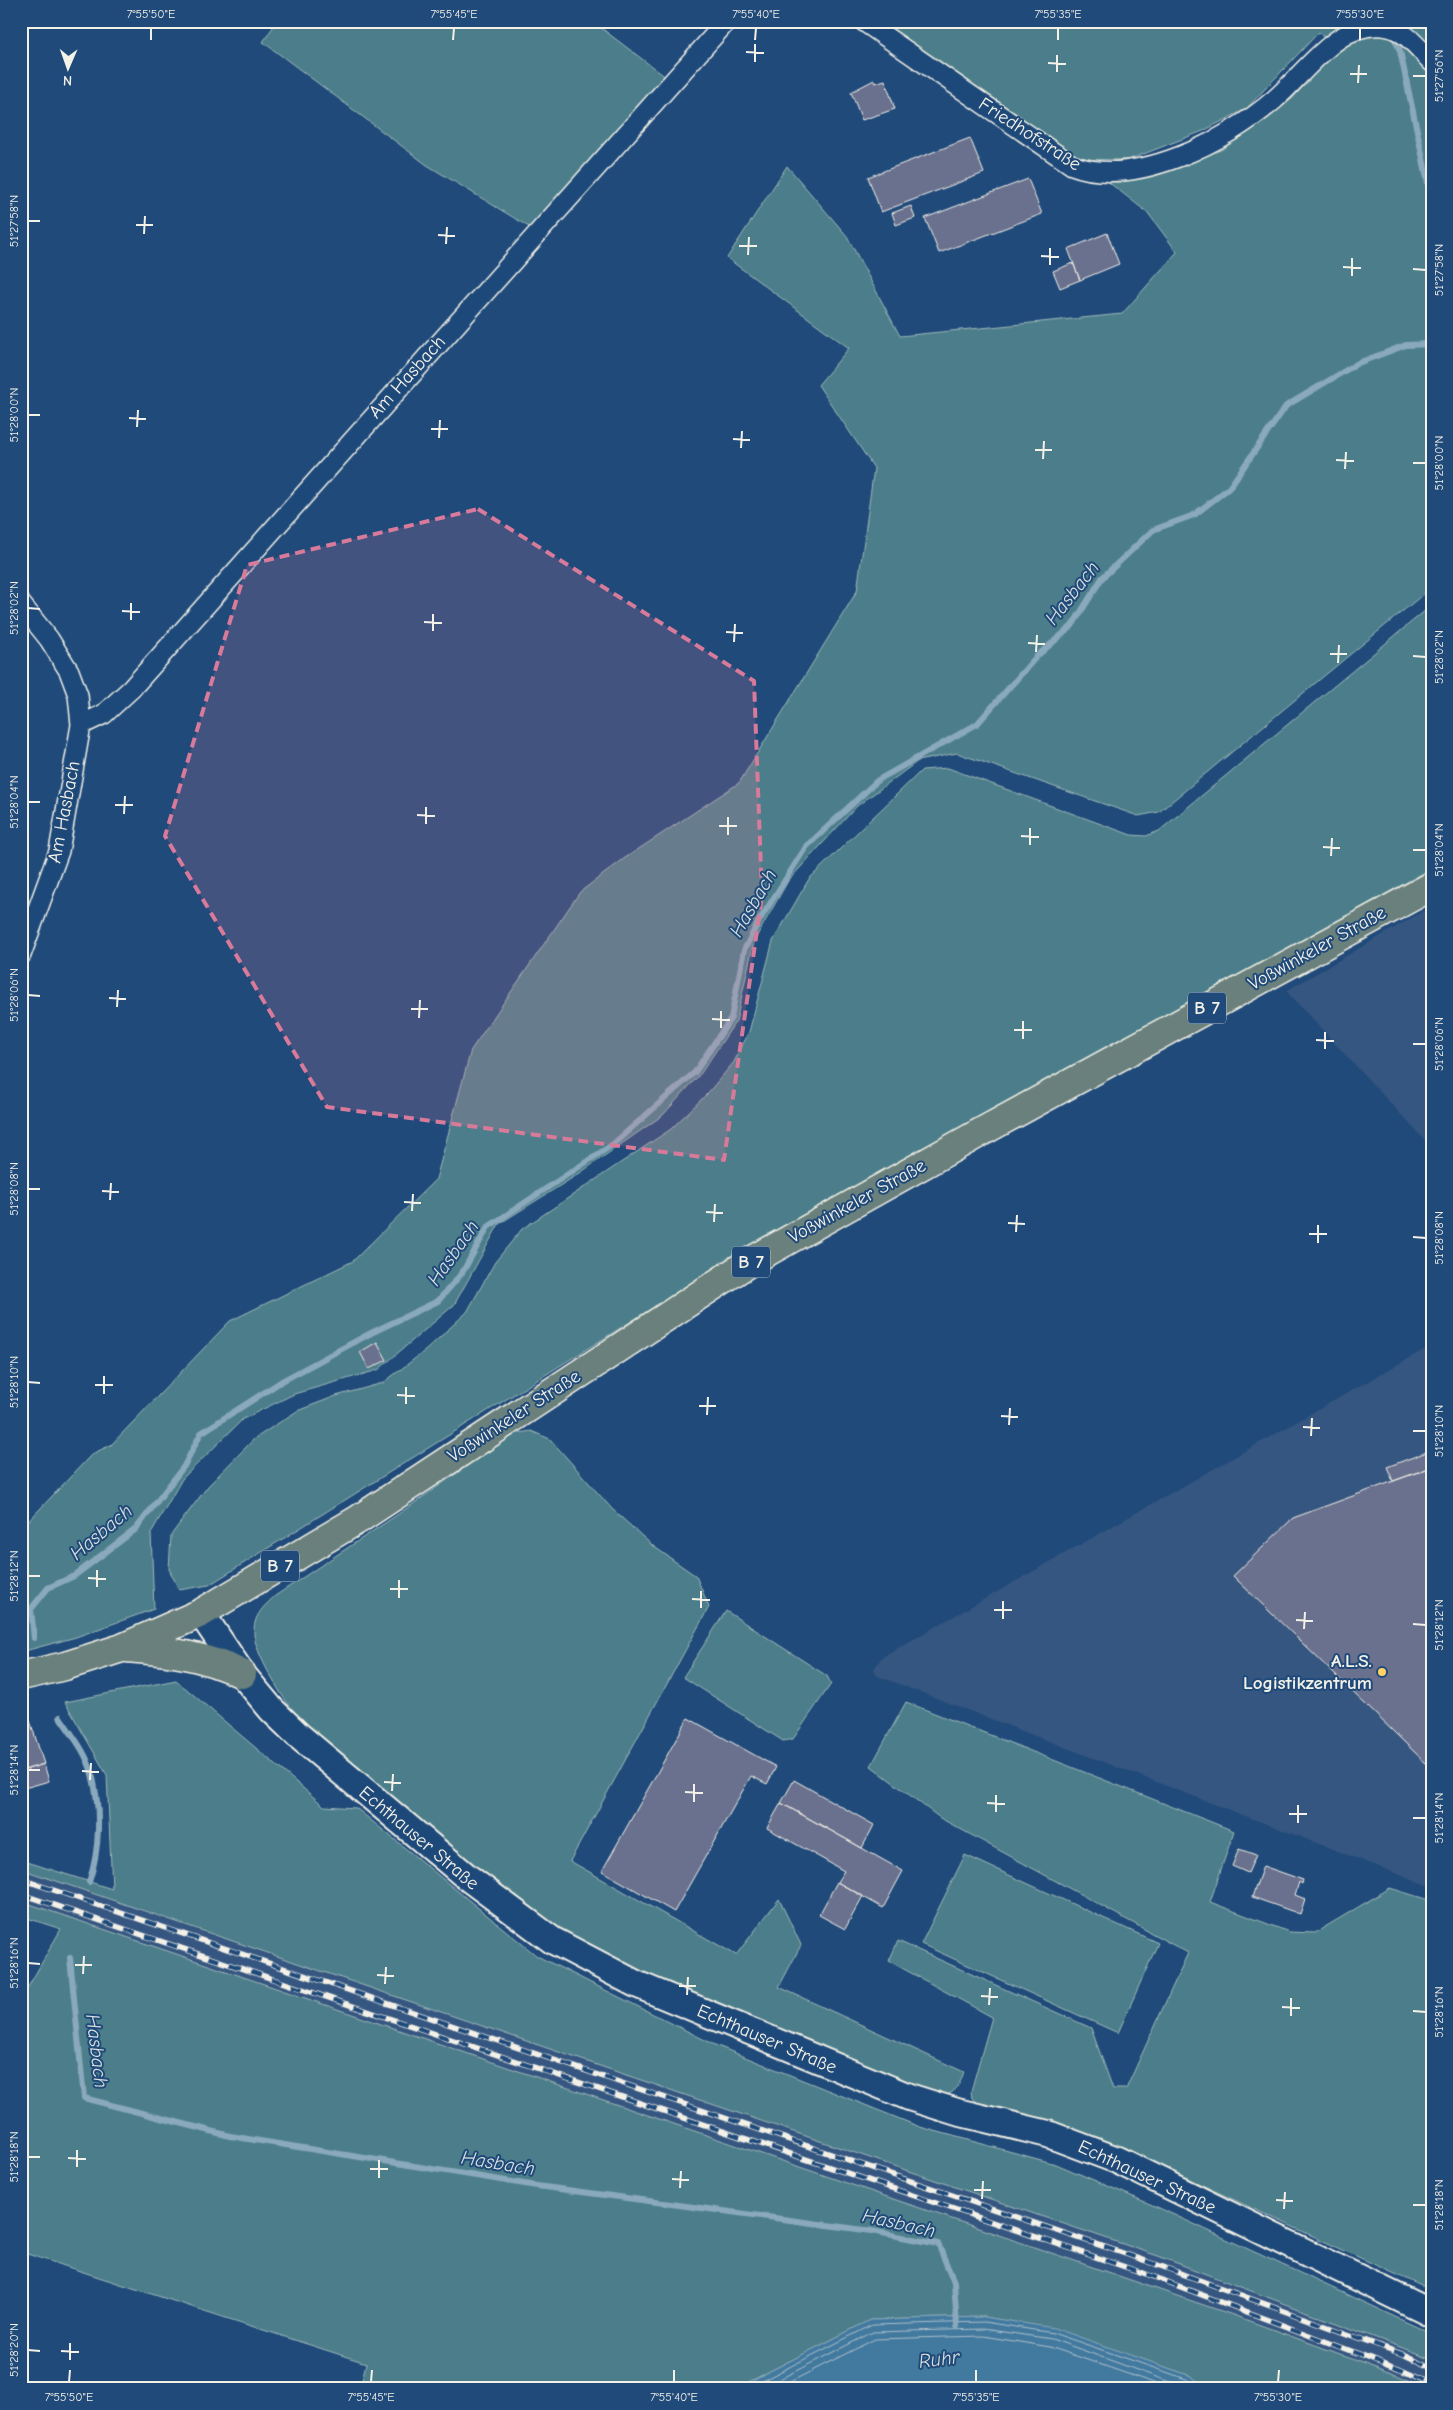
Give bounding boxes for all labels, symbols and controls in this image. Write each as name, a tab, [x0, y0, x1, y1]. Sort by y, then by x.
text: 7°55'50"E	[127, 7, 175, 21]
text: 7°55'45"E	[431, 7, 477, 21]
text: 7°55'40"E	[732, 7, 780, 21]
text: 7°55'35"E	[1034, 7, 1082, 21]
text: 7°55'30"E	[1336, 7, 1384, 21]
north arrow	[42, 42, 92, 92]
text: 51°27'56"N	[1432, 50, 1446, 102]
text: N	[63, 72, 72, 89]
street label: Friedhofstraße	[975, 93, 1085, 175]
text: 51°27'58"N	[7, 195, 21, 247]
text: 51°27'58"N	[1432, 244, 1446, 296]
street label: Am Hasbach	[364, 331, 450, 423]
text: 51°28'00"N	[7, 388, 21, 442]
text: 51°28'00"N	[1432, 436, 1446, 490]
water label: Hasbach	[1040, 557, 1104, 629]
text: 51°28'02"N	[7, 581, 21, 635]
text: 51°28'02"N	[1432, 630, 1446, 684]
street label: Am Hasbach	[43, 759, 85, 865]
text: 51°28'04"N	[7, 775, 21, 829]
text: 51°28'04"N	[1432, 823, 1446, 877]
water label: Hasbach	[724, 865, 782, 941]
street label: Voßwinkeler Straße	[1245, 901, 1389, 995]
text: 51°28'06"N	[7, 968, 21, 1022]
road number: B 7	[1188, 992, 1226, 1024]
text: 51°28'06"N	[1432, 1017, 1446, 1071]
street label: Voßwinkeler Straße	[785, 1154, 929, 1248]
text: 51°28'08"N	[7, 1162, 21, 1216]
text: 51°28'08"N	[1432, 1211, 1446, 1265]
water label: Hasbach	[422, 1216, 484, 1290]
road number: B 7	[732, 1246, 770, 1278]
text: 51°28'10"N	[7, 1356, 21, 1408]
street label: Voßwinkeler Straße	[444, 1365, 584, 1467]
text: 51°28'10"N	[1432, 1405, 1446, 1457]
water label: Hasbach	[65, 1499, 137, 1565]
text: 51°28'12"N	[7, 1550, 21, 1602]
road number: B 7	[261, 1550, 299, 1582]
text: 51°28'12"N	[1432, 1599, 1446, 1651]
place label: A.L.S. Logistikzentrum	[1243, 1650, 1372, 1694]
marker: A.L.S. Logistikzentrum	[1376, 1666, 1388, 1678]
text: 51°28'14"N	[7, 1745, 21, 1795]
street label: Echthauser Straße	[355, 1781, 483, 1895]
text: 51°28'14"N	[1432, 1793, 1446, 1843]
text: 51°28'16"N	[7, 1937, 21, 1989]
text: 51°28'16"N	[1432, 1986, 1446, 2038]
street label: Echthauser Straße	[694, 2000, 840, 2078]
water label: Hasbach	[81, 2013, 113, 2089]
text: 51°28'18"N	[7, 2131, 21, 2183]
street label: Echthauser Straße	[1075, 2135, 1219, 2219]
water label: Hasbach	[459, 2146, 537, 2180]
text: 51°28'18"N	[1432, 2179, 1446, 2231]
water label: Hasbach	[860, 2203, 938, 2243]
text: 51°28'20"N	[7, 2323, 21, 2377]
water label: Ruhr	[917, 2345, 962, 2373]
text: 7°55'50"E	[45, 2390, 93, 2404]
text: 7°55'45"E	[348, 2390, 394, 2404]
text: 7°55'40"E	[650, 2390, 698, 2404]
text: 7°55'35"E	[952, 2390, 1000, 2404]
text: 7°55'30"E	[1254, 2390, 1302, 2404]

